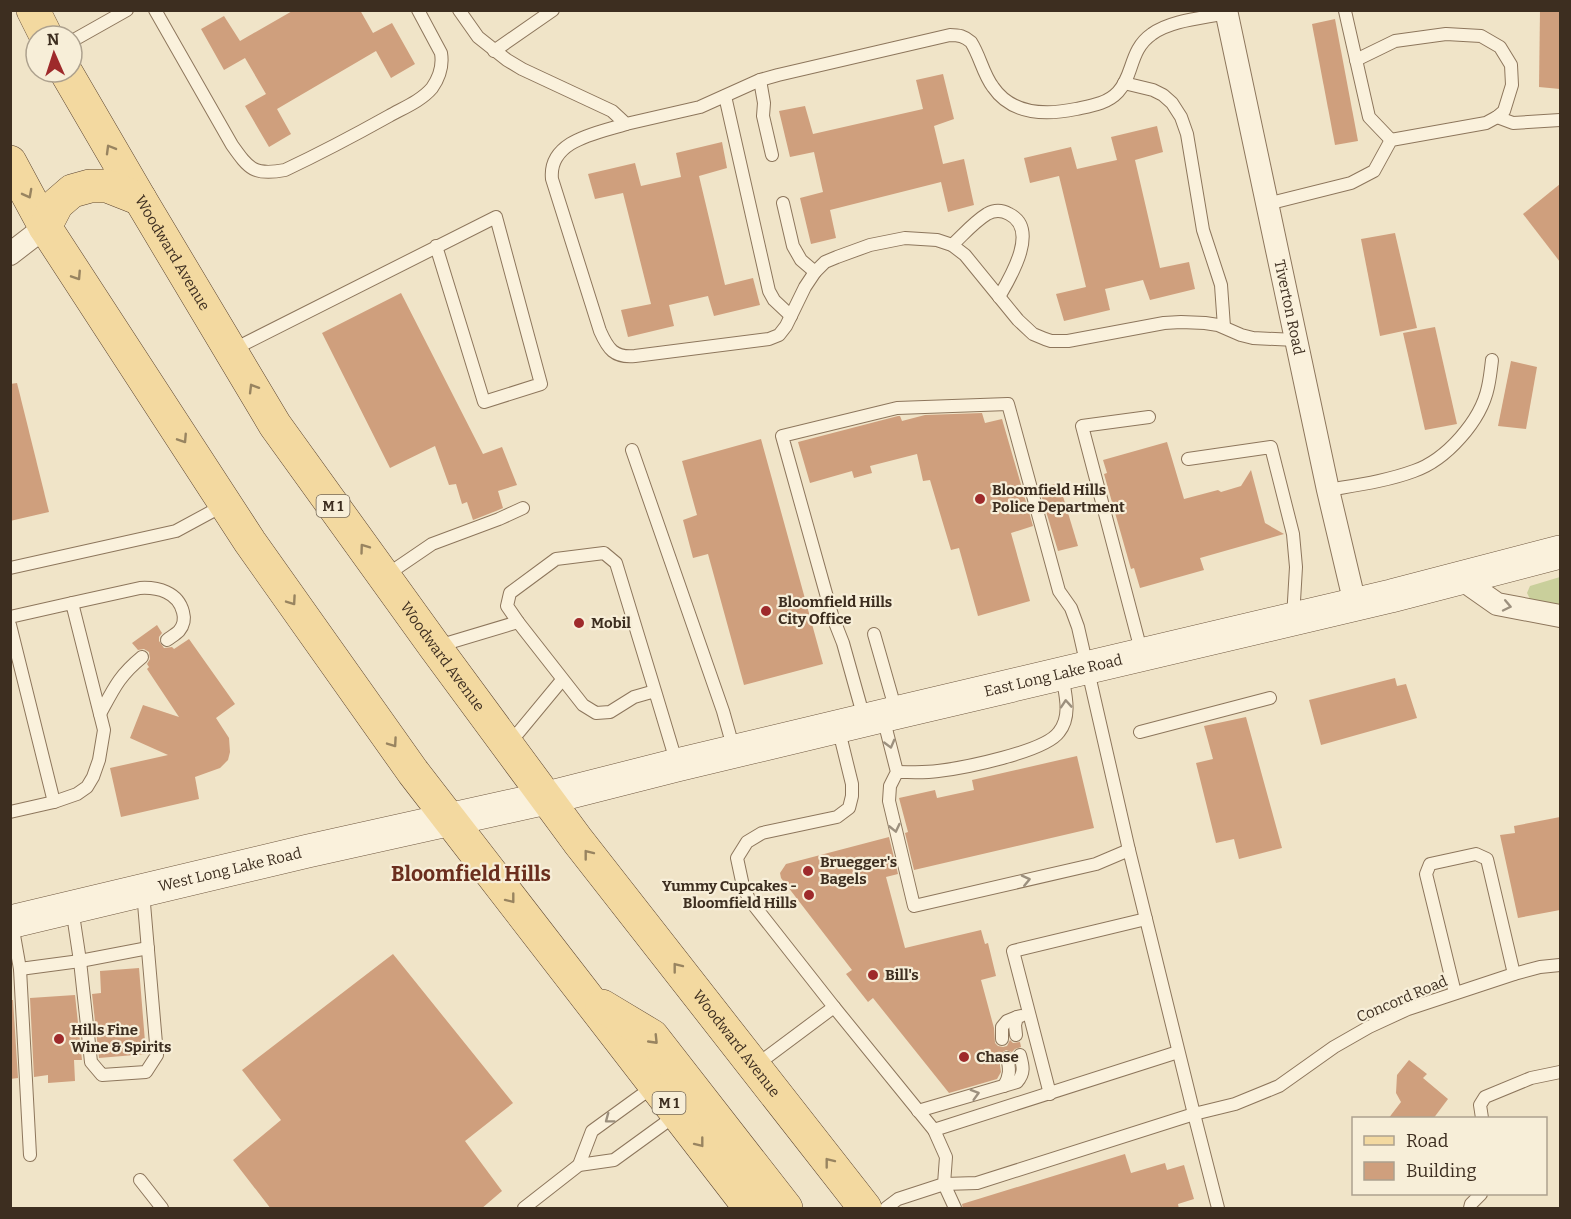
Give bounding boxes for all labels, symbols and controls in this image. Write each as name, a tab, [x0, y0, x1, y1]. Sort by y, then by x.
north arrow	[24, 24, 84, 84]
text: N	[47, 30, 60, 49]
one-way arrow	[106, 145, 117, 155]
one-way arrow	[21, 188, 32, 199]
street label: Woodward Avenue	[131, 192, 214, 314]
street label: Tiverton Road	[1270, 258, 1308, 357]
one-way arrow	[70, 269, 81, 280]
one-way arrow	[249, 384, 260, 394]
one-way arrow	[176, 433, 188, 443]
place label: Bloomfield Hills Police Department	[992, 481, 1125, 516]
marker: Bloomfield Hills Police Department	[973, 492, 987, 506]
road number: M 1	[316, 495, 350, 517]
one-way arrow	[360, 543, 371, 554]
place label: Bloomfield Hills City Office	[778, 593, 892, 628]
one-way arrow	[285, 594, 296, 605]
street label: Woodward Avenue	[396, 598, 488, 715]
one-way arrow	[1501, 599, 1511, 612]
marker: Bloomfield Hills City Office	[759, 604, 773, 618]
place label: Mobil	[591, 614, 631, 632]
marker: Mobil	[572, 616, 586, 630]
street label: East Long Lake Road	[982, 651, 1124, 701]
one-way arrow	[1059, 699, 1072, 708]
one-way arrow	[385, 737, 396, 748]
one-way arrow	[882, 739, 895, 749]
one-way arrow	[888, 823, 901, 833]
street label: West Long Lake Road	[156, 844, 303, 895]
one-way arrow	[585, 850, 596, 861]
place label: Bruegger's Bagels	[820, 853, 897, 888]
district label: Bloomfield Hills	[391, 861, 551, 887]
marker: Bruegger's Bagels	[801, 864, 815, 878]
one-way arrow	[1021, 874, 1031, 887]
place label: Yummy Cupcakes - Bloomfield Hills	[662, 877, 797, 912]
marker: Yummy Cupcakes - Bloomfield Hills	[802, 888, 816, 902]
one-way arrow	[504, 893, 515, 904]
one-way arrow	[673, 963, 684, 974]
place label: Bill's	[885, 966, 919, 984]
marker: Bill's	[866, 968, 880, 982]
street label: Concord Road	[1354, 972, 1450, 1026]
street label: Woodward Avenue	[689, 986, 784, 1101]
place label: Hills Fine Wine & Spirits	[71, 1021, 171, 1056]
marker: Hills Fine Wine & Spirits	[52, 1032, 66, 1046]
one-way arrow	[647, 1034, 658, 1044]
place label: Chase	[976, 1048, 1019, 1066]
marker: Chase	[957, 1050, 971, 1064]
one-way arrow	[969, 1089, 979, 1101]
road number: M 1	[652, 1092, 686, 1114]
one-way arrow	[604, 1111, 615, 1122]
legend	[1352, 1117, 1547, 1195]
text: Road	[1406, 1130, 1449, 1152]
one-way arrow	[693, 1137, 704, 1148]
one-way arrow	[826, 1158, 837, 1169]
text: Building	[1406, 1160, 1477, 1182]

